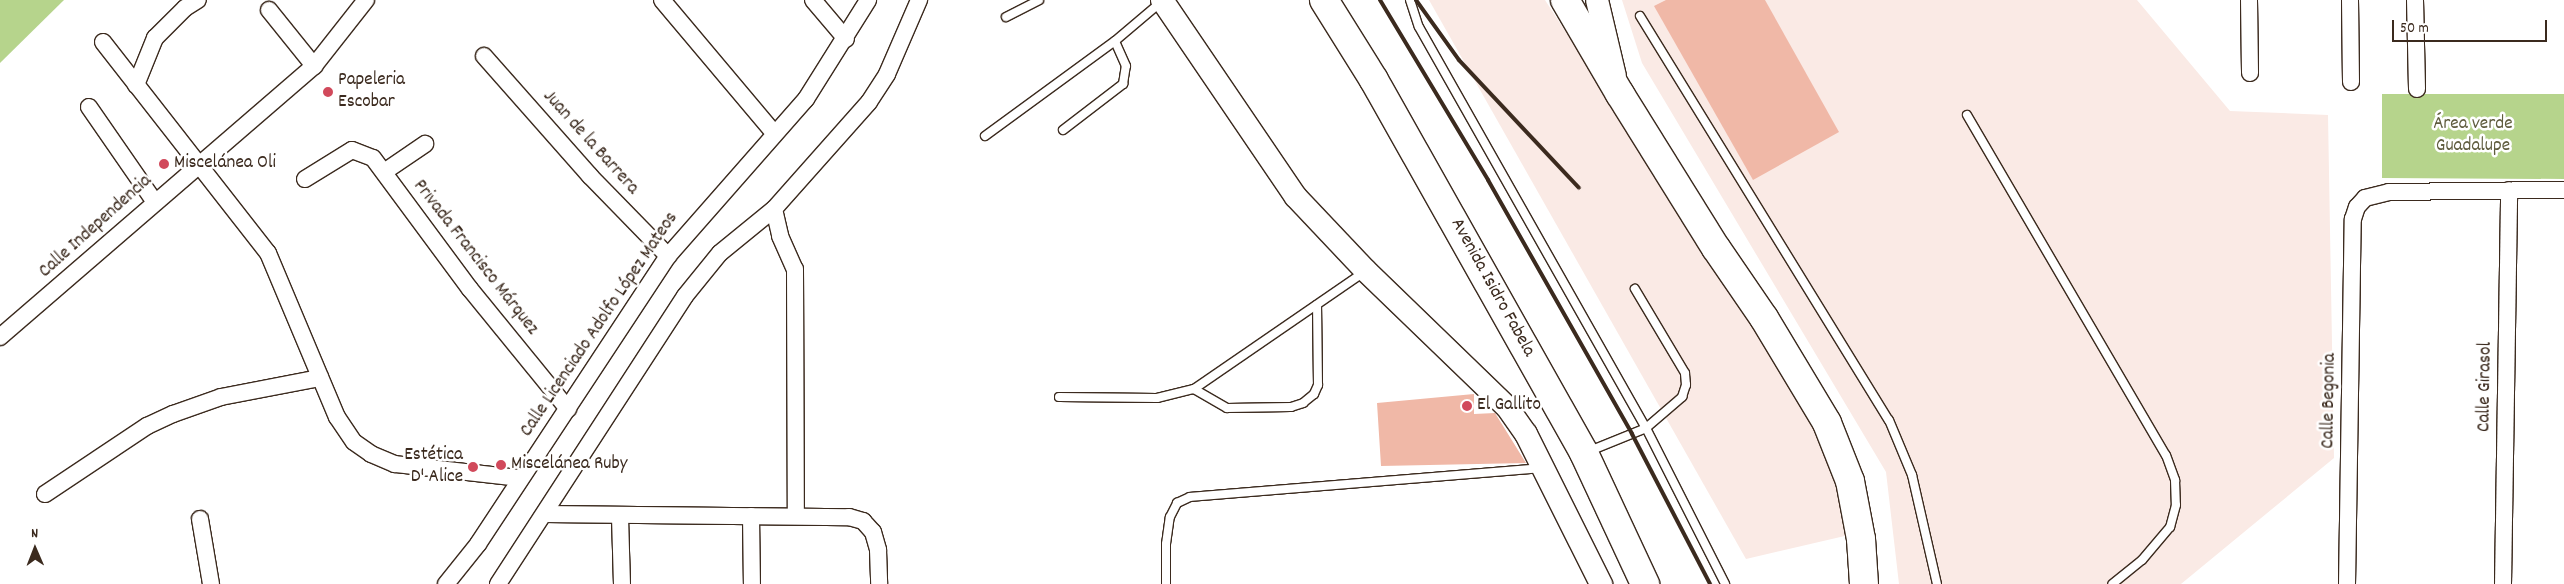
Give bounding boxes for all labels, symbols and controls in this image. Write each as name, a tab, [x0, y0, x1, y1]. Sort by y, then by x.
scale bar	[2394, 10, 2549, 42]
text: 50 m	[2400, 18, 2429, 40]
place label: Papeleria Escobar	[338, 70, 405, 114]
marker: Papeleria Escobar	[322, 86, 334, 98]
street label: Juan de la Barrera	[537, 86, 643, 200]
park label: Área verde Guadalupe	[2433, 114, 2513, 158]
place label: Miscelánea Oli	[174, 153, 276, 175]
marker: Miscelánea Oli	[158, 158, 170, 170]
street label: Calle Independencia	[35, 170, 157, 284]
street label: Privada Francisco Márquez	[407, 176, 543, 340]
street label: Calle Licenciado Adolfo López Mateos	[516, 208, 684, 442]
street label: Avenida Isidro Fabela	[1445, 215, 1539, 361]
street label: Calle Girasol	[2474, 342, 2498, 432]
street label: Calle Begonia	[2318, 353, 2342, 449]
place label: El Gallito	[1477, 395, 1541, 417]
marker: El Gallito	[1461, 400, 1473, 412]
place label: Estética D' Alice	[404, 445, 463, 489]
place label: Miscelánea Ruby	[511, 454, 627, 476]
marker: Miscelánea Ruby	[495, 459, 507, 471]
marker: Estética D' Alice	[467, 461, 479, 473]
north arrow	[10, 524, 60, 574]
text: N	[31, 524, 38, 544]

